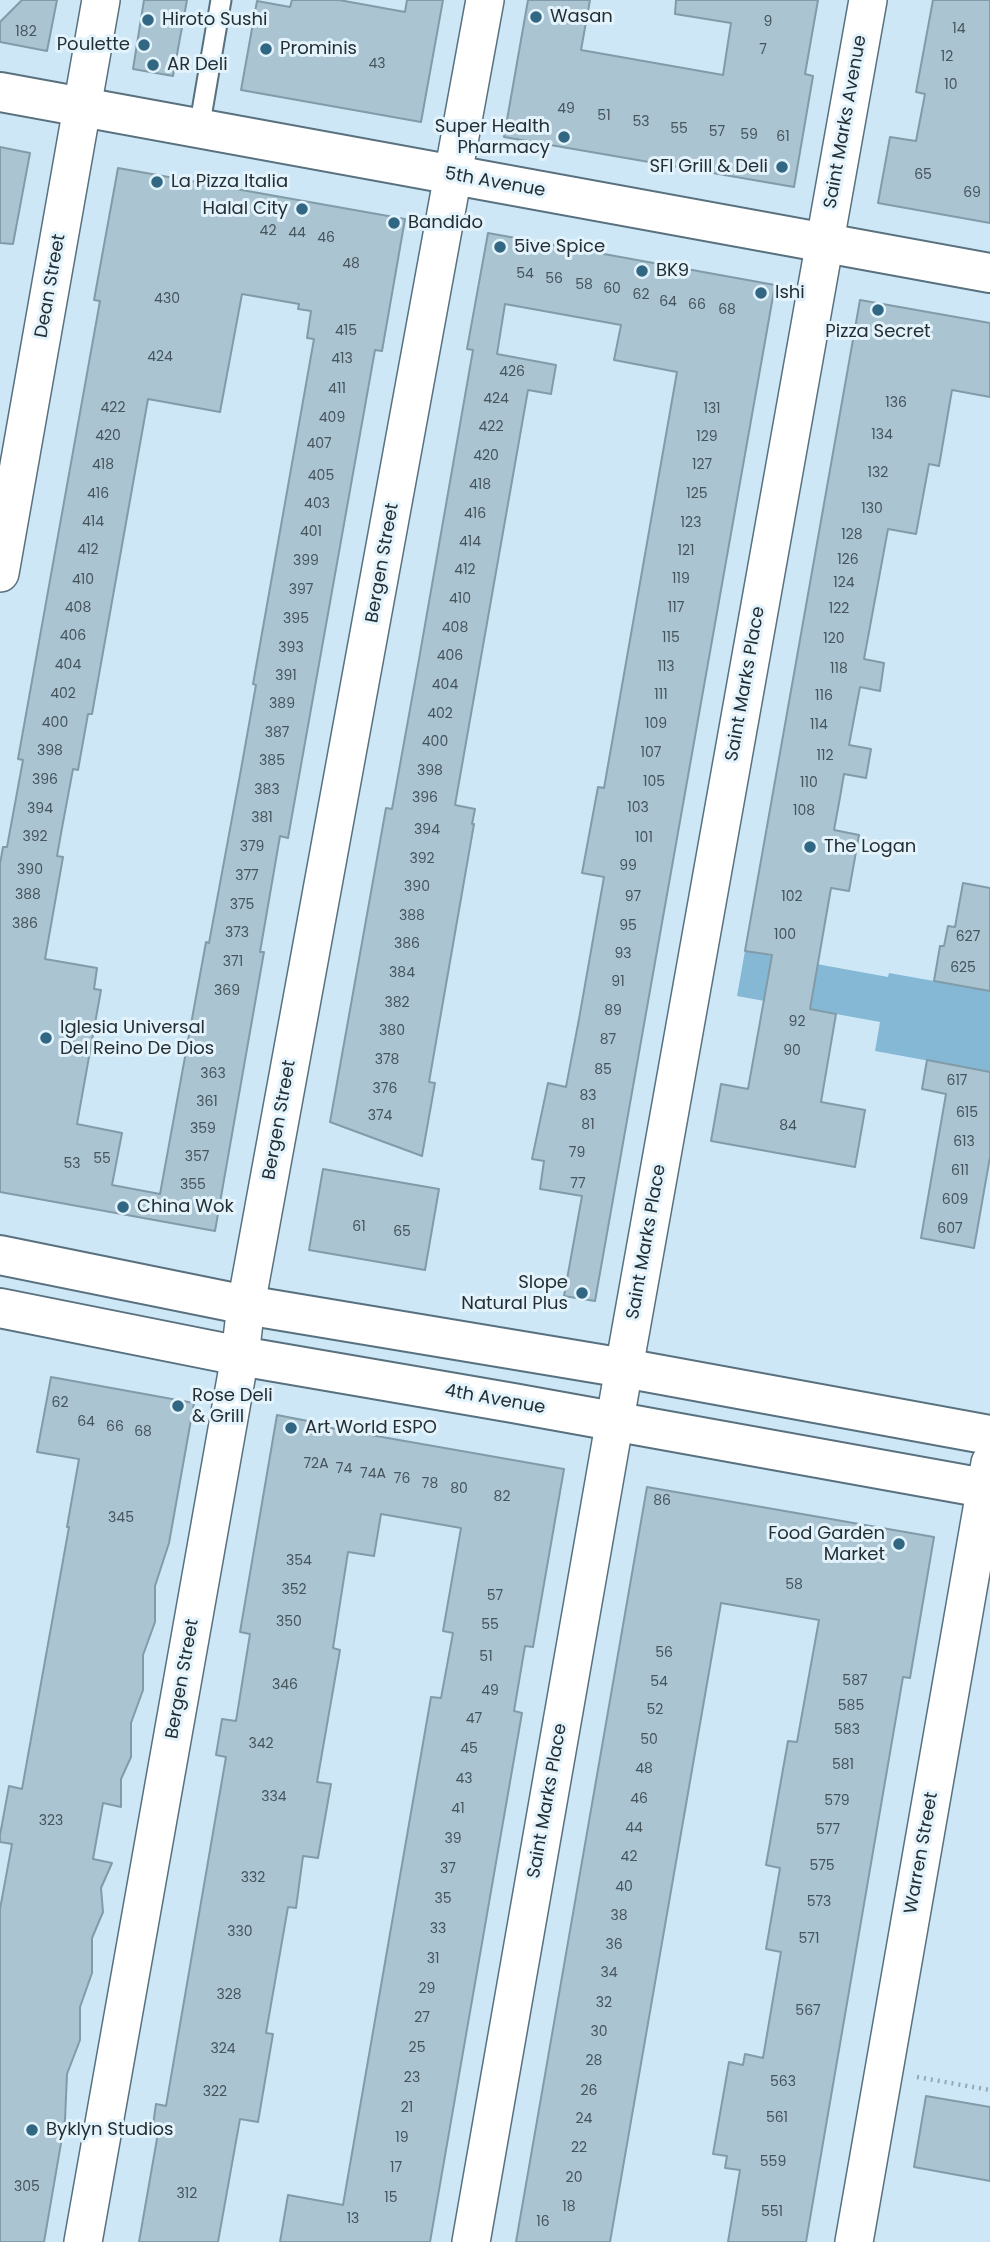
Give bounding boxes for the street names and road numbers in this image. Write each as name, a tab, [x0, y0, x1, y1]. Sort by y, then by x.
street label: Saint Marks Avenue	[820, 34, 872, 210]
street label: 5th Avenue	[443, 164, 547, 202]
street label: Dean Street	[31, 232, 71, 340]
street label: Bergen Street	[362, 501, 404, 625]
street label: Saint Marks Place	[722, 605, 770, 763]
street label: Bergen Street	[259, 1058, 301, 1182]
street label: Saint Marks Place	[623, 1163, 671, 1321]
street label: 4th Avenue	[443, 1381, 547, 1419]
street label: Bergen Street	[162, 1617, 204, 1741]
street label: Saint Marks Place	[524, 1722, 572, 1880]
street label: Warren Street	[901, 1790, 943, 1916]

